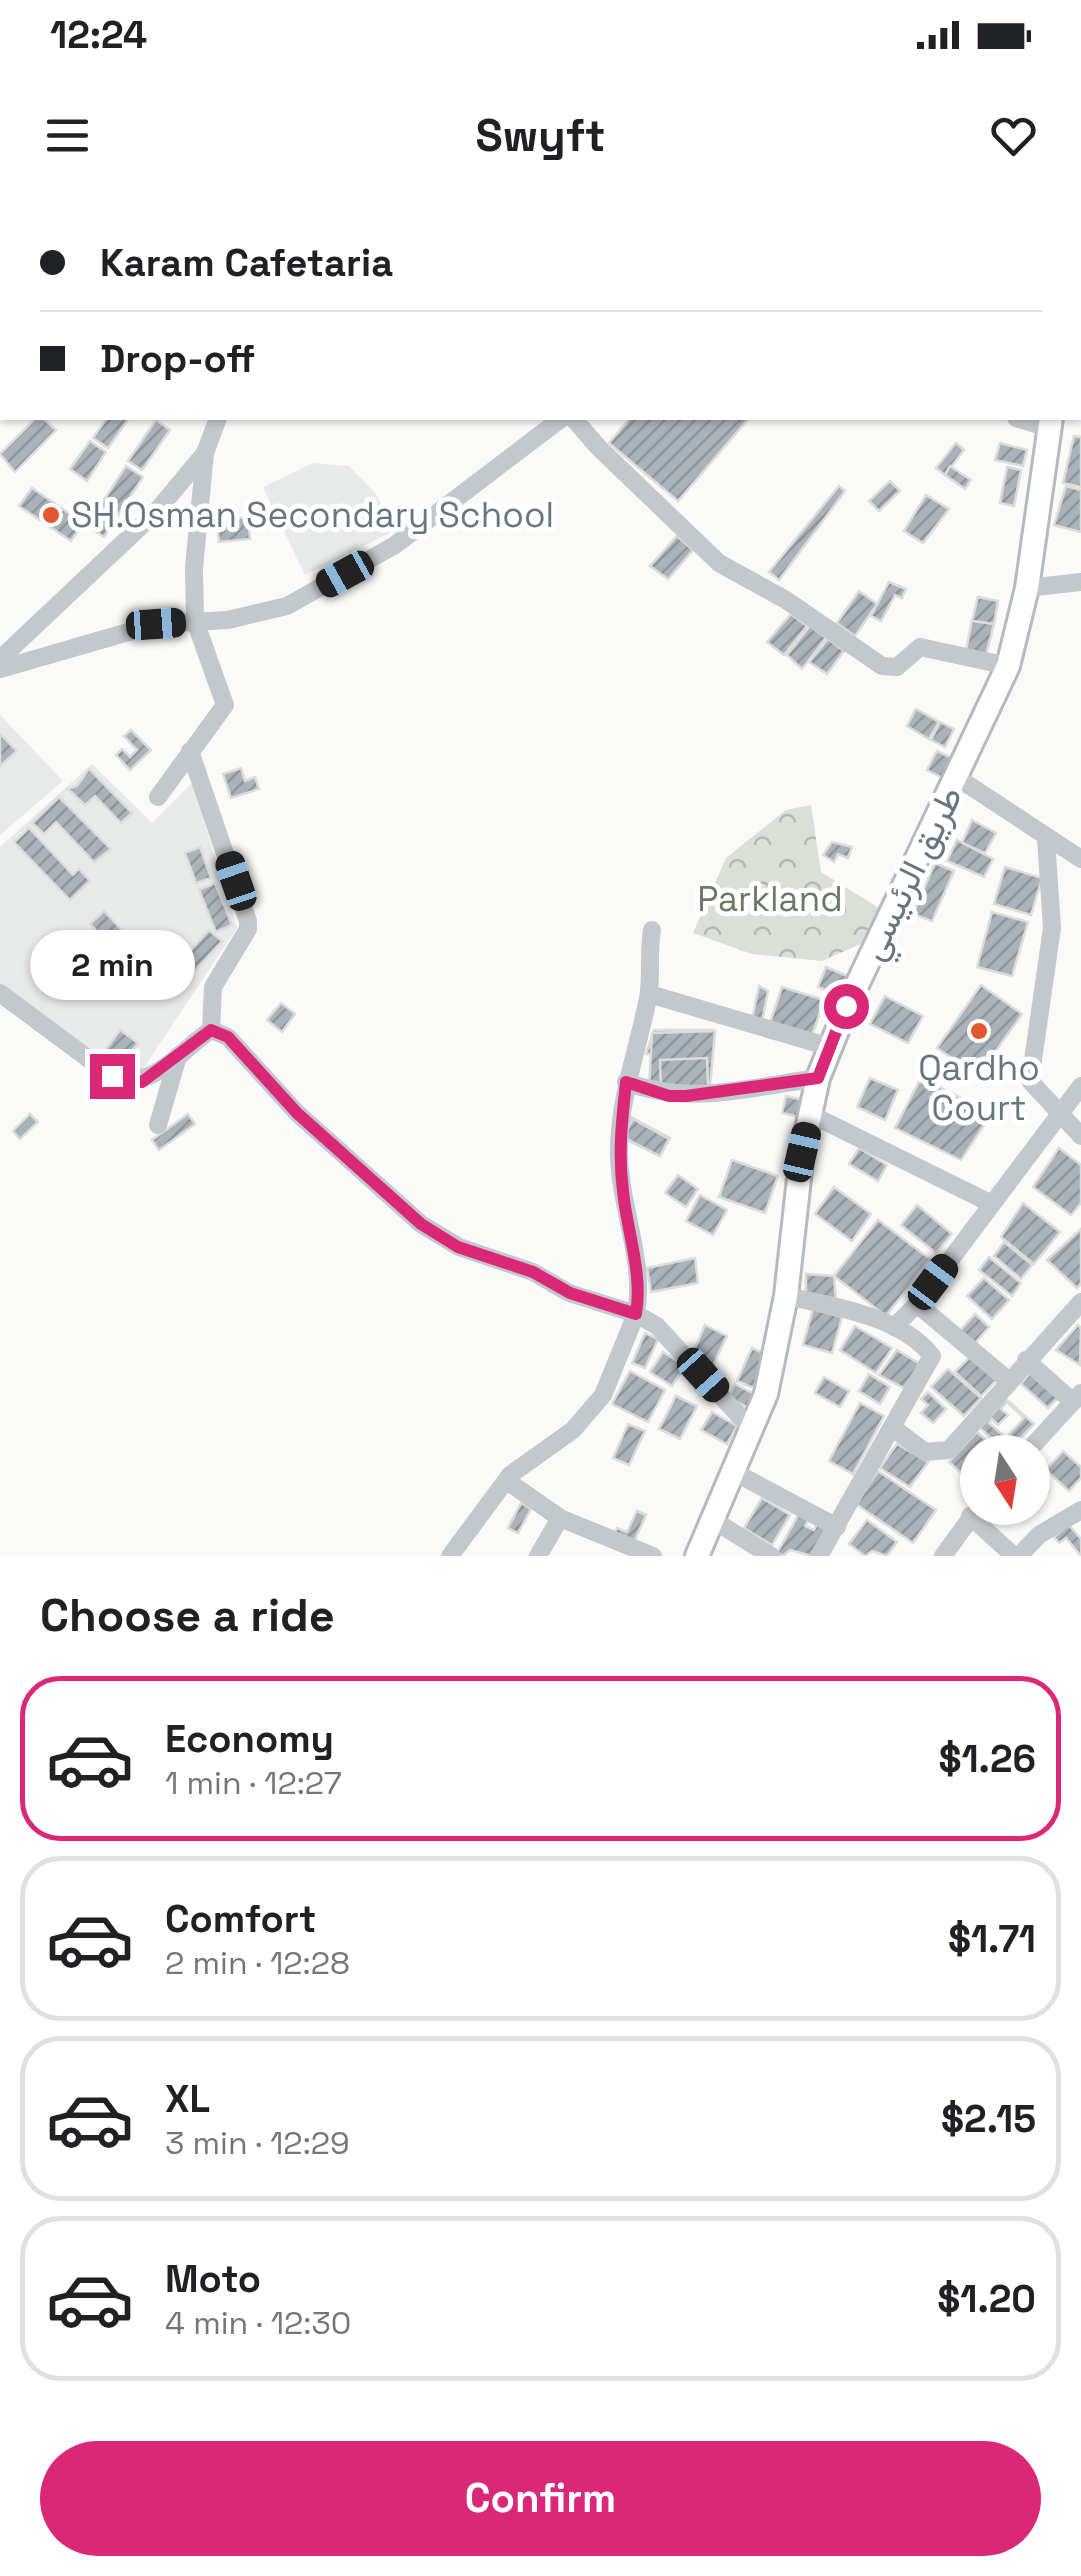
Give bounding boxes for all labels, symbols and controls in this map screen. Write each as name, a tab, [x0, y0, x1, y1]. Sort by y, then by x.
text: 12:24	[50, 11, 147, 59]
text: Swyft	[476, 107, 605, 164]
icon: menu	[40, 108, 95, 163]
icon: heart	[986, 108, 1041, 163]
text: Karam Cafetaria	[100, 239, 393, 287]
text: Drop-off	[100, 335, 255, 383]
place label: SH.Osman Secondary School	[71, 493, 554, 537]
marker: SH.Osman Secondary School	[40, 504, 62, 526]
car	[311, 546, 379, 602]
car	[125, 607, 187, 641]
street label: طريق الرئيسي	[850, 779, 978, 970]
car	[212, 848, 260, 914]
park label: Parkland	[697, 877, 843, 921]
callout: 2 min	[29, 931, 194, 1001]
text: 2 min	[71, 945, 154, 985]
route start	[824, 984, 869, 1029]
marker: Qardho Court	[968, 1020, 990, 1042]
place label: Qardho Court	[918, 1046, 1040, 1130]
route end	[90, 1054, 135, 1099]
car	[781, 1119, 823, 1185]
car	[903, 1249, 963, 1315]
car	[672, 1343, 734, 1407]
north arrow	[960, 1435, 1050, 1525]
map controls	[960, 1435, 1050, 1525]
text: Choose a ride	[40, 1587, 335, 1644]
icon: car	[45, 1714, 135, 1804]
text: Economy	[165, 1715, 334, 1763]
text: $1.26	[938, 1735, 1036, 1783]
text: 1 min · 12:27	[165, 1763, 342, 1803]
icon: car	[45, 1894, 135, 1984]
text: Comfort	[165, 1895, 316, 1943]
text: $1.71	[948, 1915, 1036, 1963]
text: 2 min · 12:28	[165, 1943, 350, 1983]
icon: car	[45, 2074, 135, 2164]
text: XL	[165, 2075, 210, 2123]
text: $2.15	[941, 2095, 1036, 2143]
text: 3 min · 12:29	[165, 2123, 350, 2163]
icon: car	[45, 2254, 135, 2344]
text: Moto	[165, 2255, 261, 2303]
text: $1.20	[937, 2275, 1036, 2323]
text: 4 min · 12:30	[165, 2303, 351, 2343]
button: Confirm	[40, 2441, 1041, 2556]

